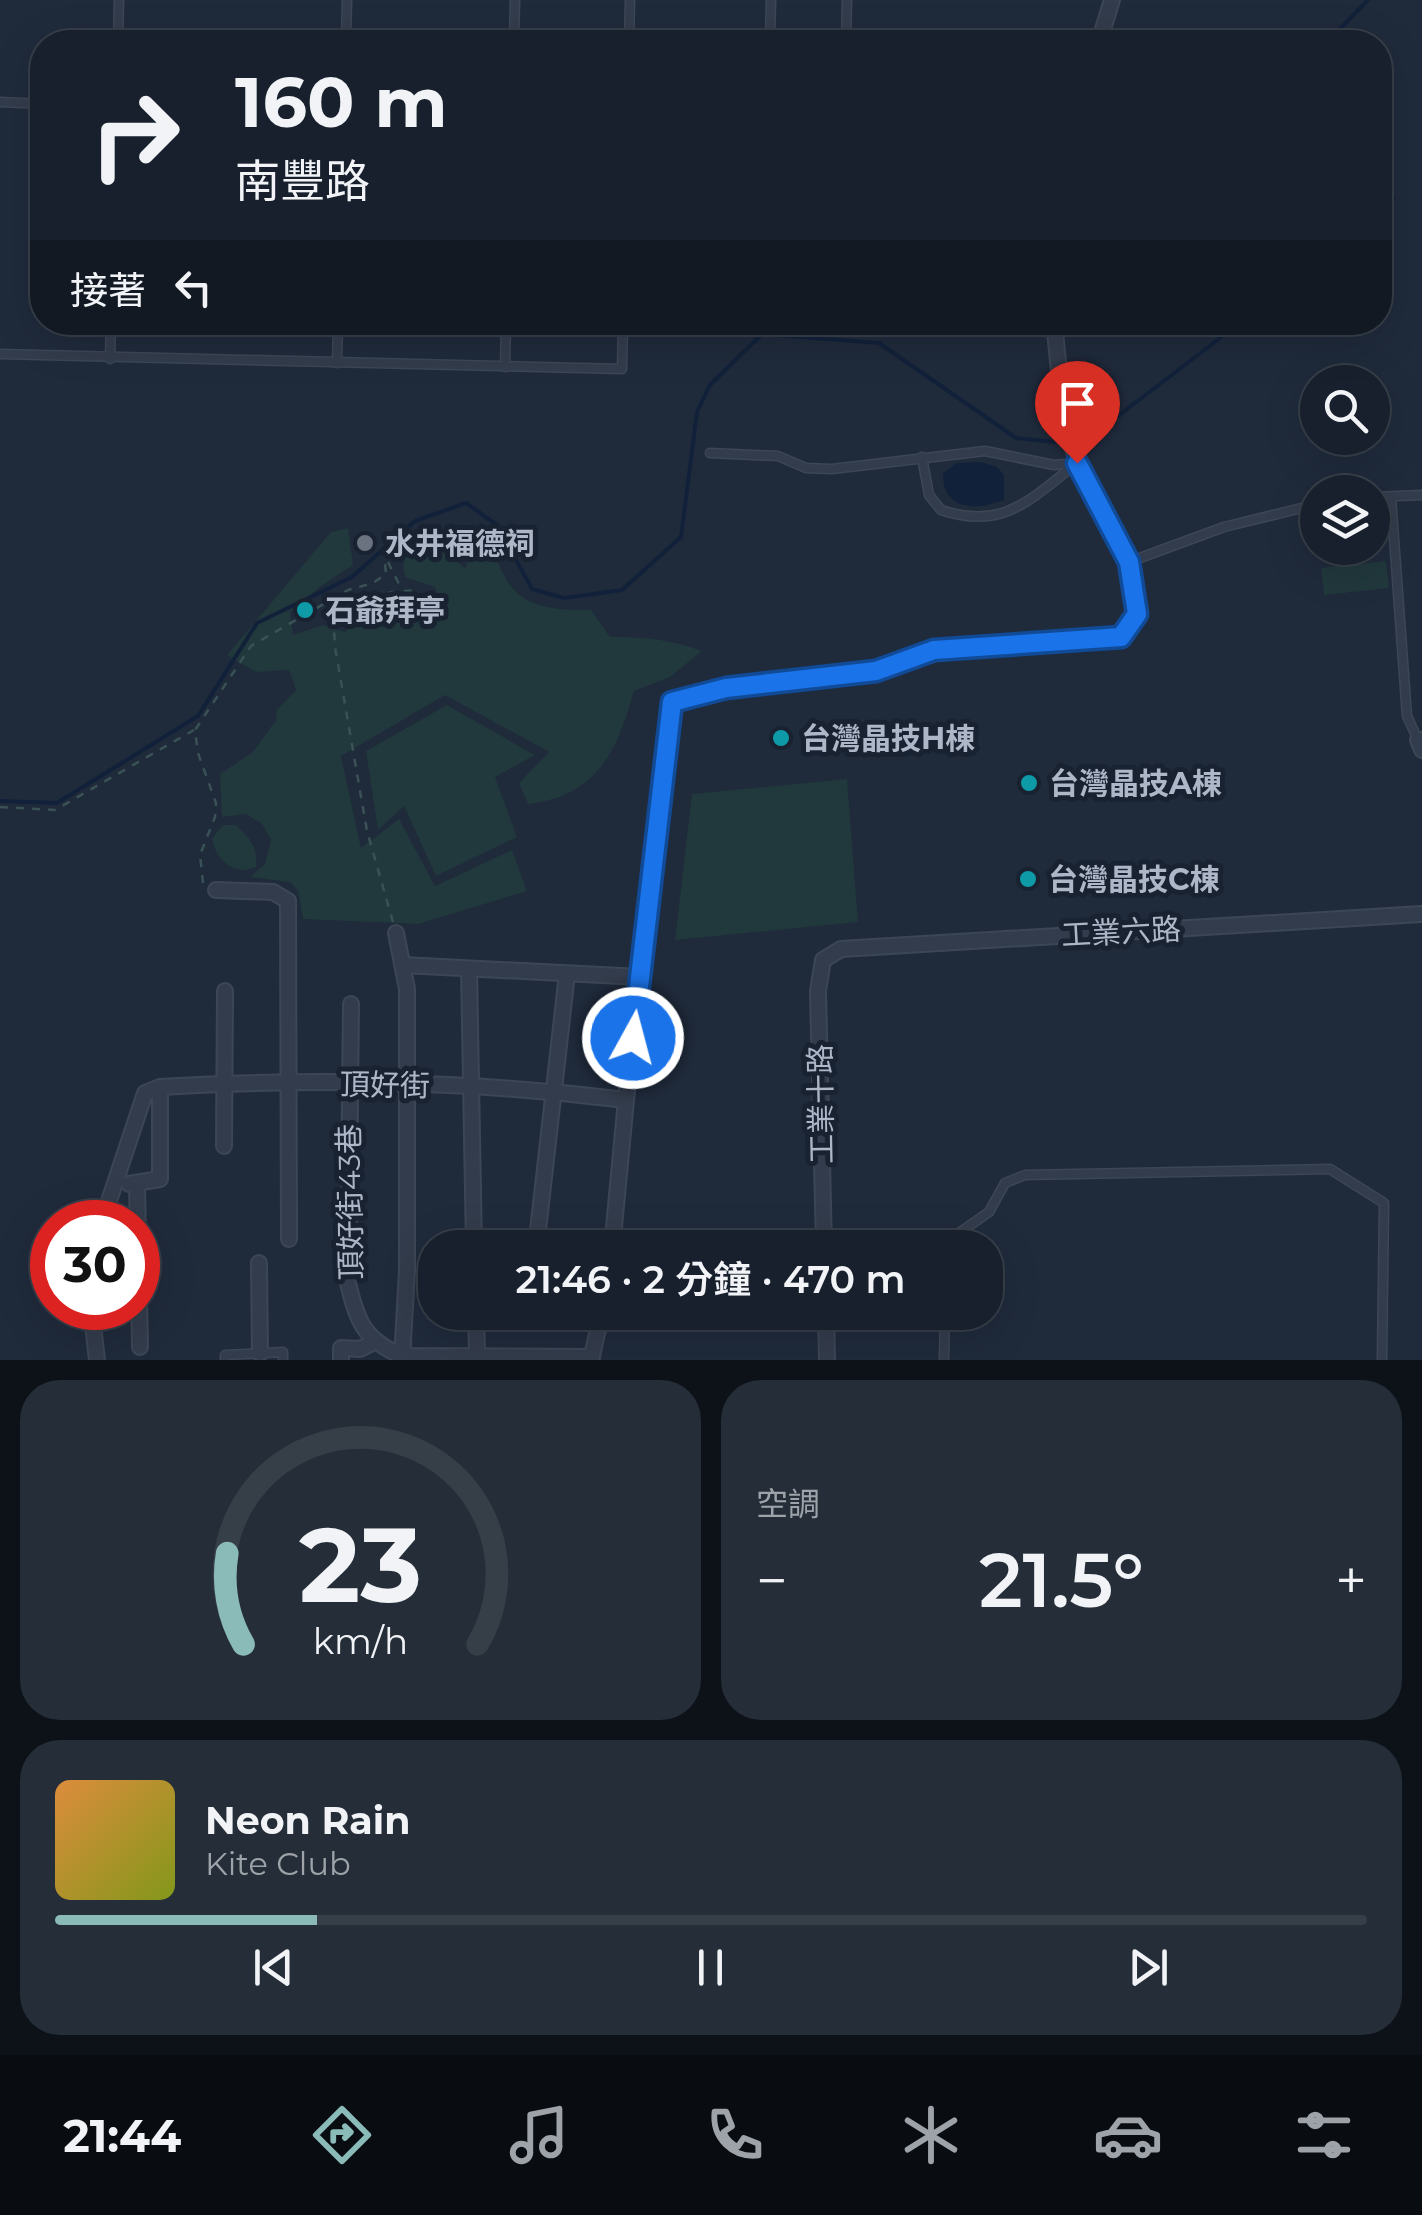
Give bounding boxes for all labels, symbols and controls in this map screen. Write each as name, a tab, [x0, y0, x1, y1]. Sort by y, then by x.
text: 160 m	[235, 59, 448, 145]
icon: right	[70, 70, 200, 200]
text: 南豐路	[235, 153, 370, 208]
icon: left	[166, 260, 221, 315]
text: 接著	[70, 267, 146, 314]
pin	[1035, 361, 1120, 464]
map controls	[1300, 365, 1390, 565]
button: search	[1300, 365, 1390, 455]
icon: arrive	[1050, 376, 1105, 431]
button: layers	[1300, 475, 1390, 565]
place label: 水井福德祠	[385, 525, 535, 562]
marker: 水井福德祠	[354, 532, 376, 554]
place label: 石爺拜亭	[325, 592, 445, 629]
marker: 石爺拜亭	[294, 599, 316, 621]
place label: 台灣晶技H棟	[801, 720, 975, 757]
marker: 台灣晶技H棟	[770, 727, 792, 749]
place label: 台灣晶技A棟	[1049, 765, 1222, 802]
marker: 台灣晶技A棟	[1018, 772, 1040, 794]
place label: 台灣晶技C棟	[1048, 861, 1220, 898]
marker: 台灣晶技C棟	[1017, 868, 1039, 890]
street label: 工業六路	[1060, 910, 1182, 954]
position arrow	[581, 986, 685, 1090]
street label: 工業十路	[801, 1044, 841, 1164]
street label: 頂好街	[340, 1066, 430, 1104]
street label: 頂好街43巷	[330, 1124, 370, 1280]
speed limit sign: 30	[30, 1200, 160, 1330]
text: 21:46 · 2 分鐘 · 470 m	[515, 1256, 906, 1303]
text: 空調	[756, 1484, 820, 1523]
text: 23	[299, 1501, 422, 1628]
text: 21.5°	[979, 1534, 1144, 1626]
text: −	[756, 1547, 788, 1614]
text: +	[1335, 1547, 1367, 1614]
text: km/h	[313, 1619, 408, 1663]
text: Neon Rain	[205, 1797, 410, 1844]
text: Kite Club	[205, 1844, 351, 1883]
icon: previous	[246, 1940, 301, 1995]
icon: pause	[683, 1940, 738, 1995]
icon: next	[1121, 1940, 1176, 1995]
icon: directions	[307, 2100, 377, 2170]
icon: music	[504, 2100, 574, 2170]
icon: phone	[700, 2100, 770, 2170]
icon: climate	[896, 2100, 966, 2170]
icon: car	[1093, 2100, 1163, 2170]
icon: filters	[1289, 2100, 1359, 2170]
text: 21:44	[63, 2108, 181, 2163]

